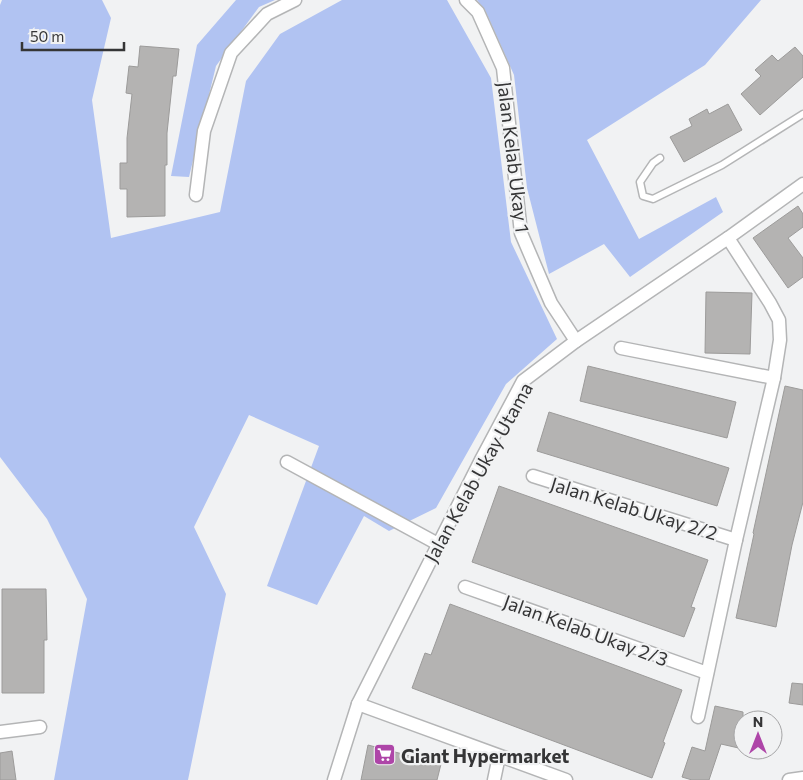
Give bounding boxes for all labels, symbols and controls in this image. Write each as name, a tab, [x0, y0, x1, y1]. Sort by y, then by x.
scale bar	[22, 20, 125, 52]
text: 50 m	[30, 27, 64, 45]
street label: Jalan Kelab Ukay 1	[493, 80, 535, 234]
street label: Jalan Kelab Ukay Utama	[419, 378, 537, 566]
street label: Jalan Kelab Ukay 2/2	[548, 472, 720, 544]
street label: Jalan Kelab Ukay 2/3	[500, 589, 672, 671]
north arrow	[733, 710, 783, 760]
text: N	[753, 713, 763, 730]
supermarket icon: Giant Hypermarket	[373, 743, 397, 767]
place label: Giant Hypermarket	[401, 744, 569, 767]

